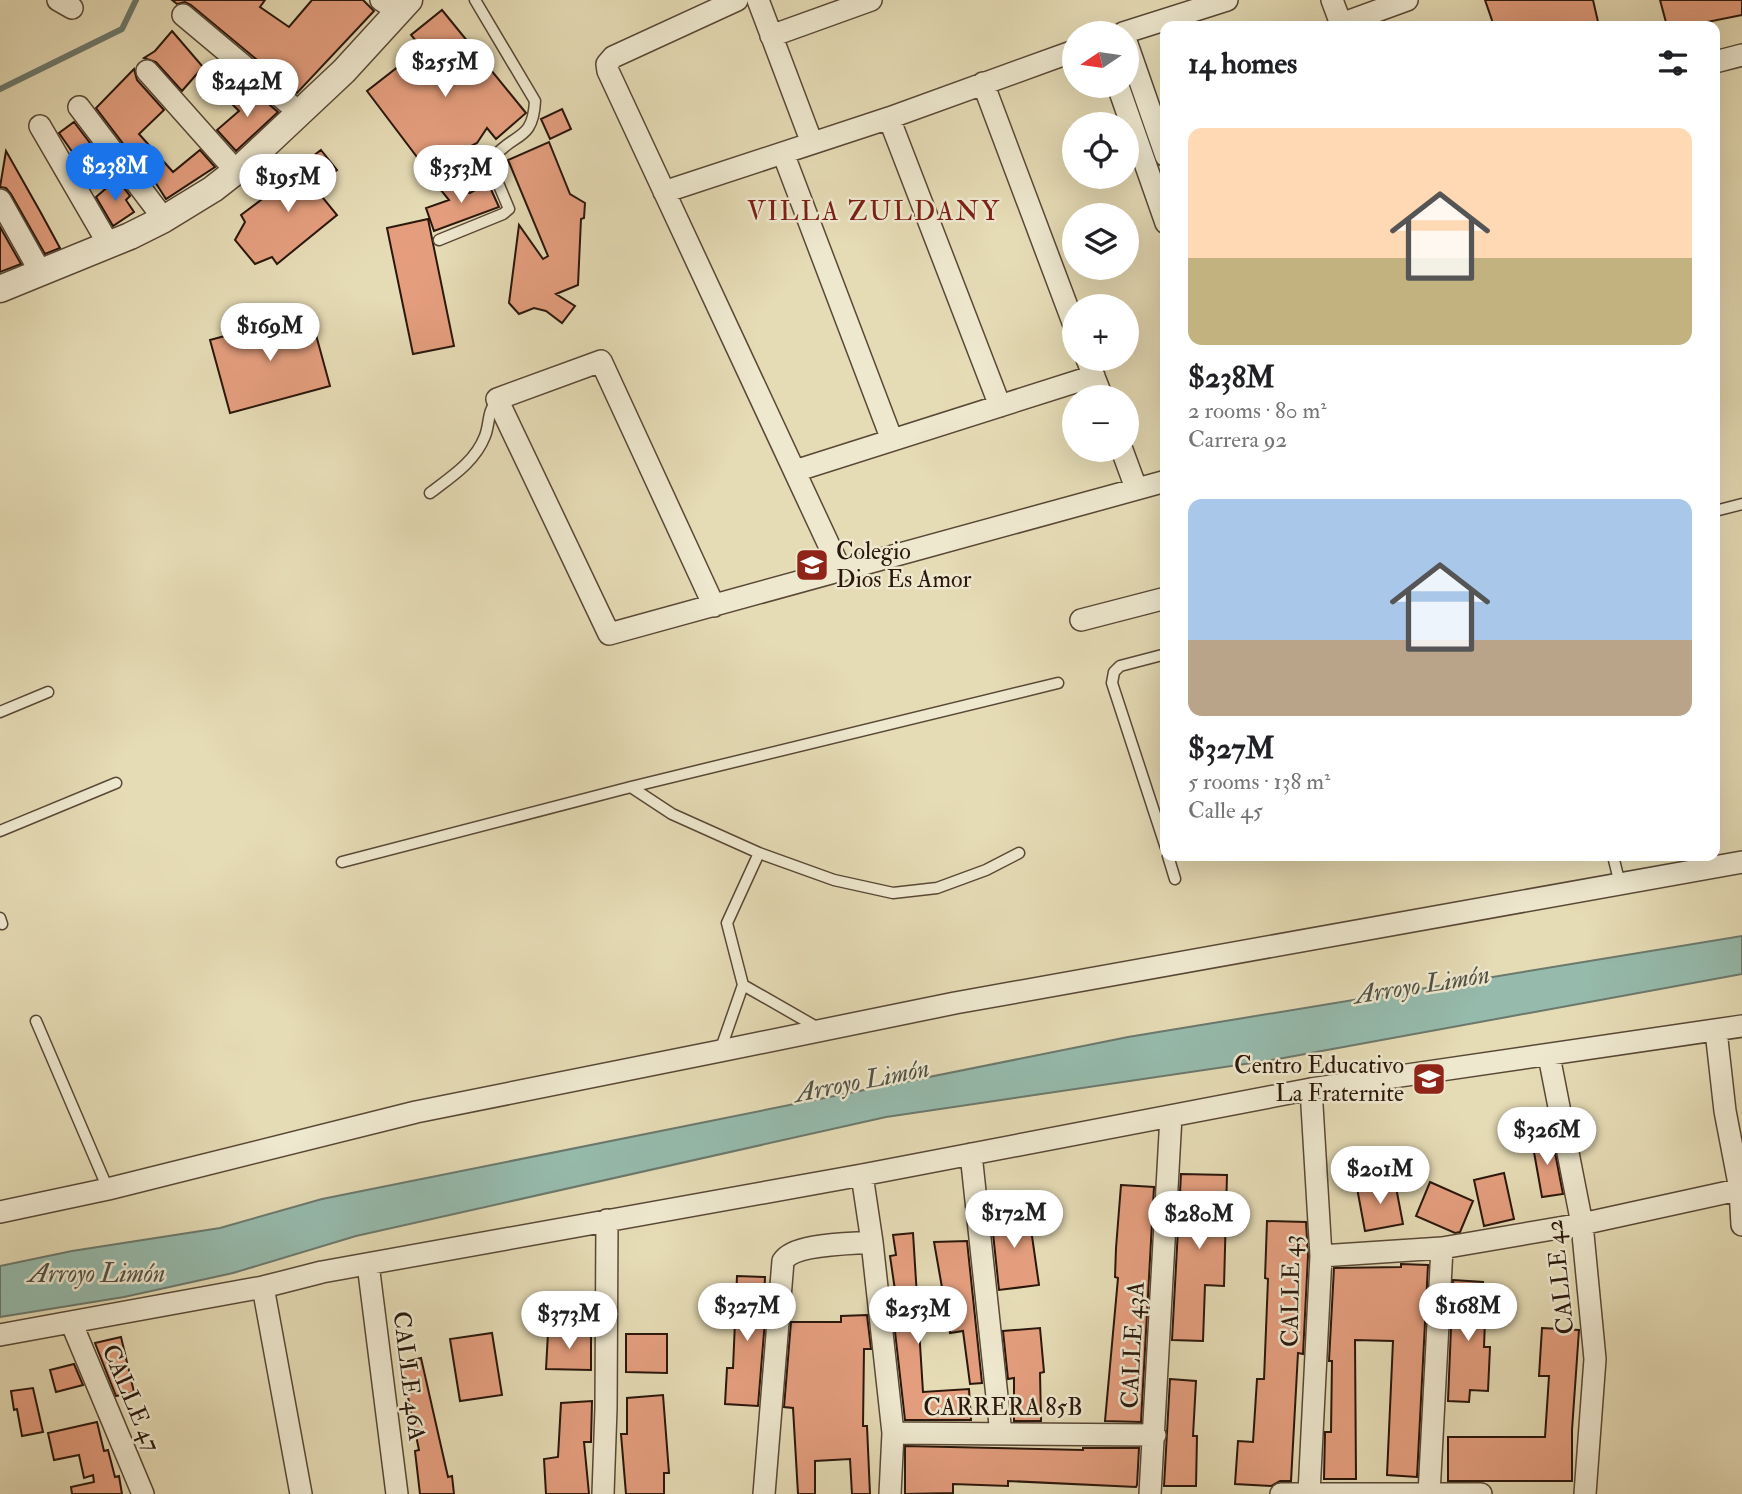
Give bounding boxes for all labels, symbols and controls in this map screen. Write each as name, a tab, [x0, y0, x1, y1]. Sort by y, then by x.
north arrow	[1062, 21, 1139, 98]
map controls	[1062, 21, 1139, 462]
pin: $255M	[396, 40, 494, 99]
icon: filters	[1654, 44, 1692, 82]
text: 14 homes	[1188, 45, 1297, 82]
text: $255M	[411, 47, 479, 76]
pin: $242M	[198, 60, 296, 119]
text: $242M	[212, 67, 283, 96]
button: locate	[1062, 112, 1139, 189]
pin: $238M	[66, 144, 164, 203]
pin: $353M	[412, 146, 510, 205]
text: $238M	[82, 151, 148, 180]
text: $353M	[429, 153, 493, 182]
pin: $195M	[239, 154, 337, 214]
text: $195M	[255, 162, 321, 191]
icon: home	[1377, 173, 1503, 299]
district label: VILLA ZULDANY	[747, 196, 1001, 228]
button: layers	[1062, 203, 1139, 280]
button: +	[1062, 294, 1139, 371]
pin: $169M	[221, 304, 319, 363]
text: $169M	[237, 311, 303, 340]
text: $238M	[1188, 359, 1275, 396]
button: −	[1062, 385, 1139, 462]
text: 2 rooms · 80 m²	[1188, 396, 1327, 425]
text: Carrera 92	[1188, 425, 1287, 454]
place label: Colegio Dios Es Amor	[836, 536, 972, 595]
icon: home	[1377, 544, 1503, 670]
school or university icon: Colegio Dios Es Amor	[793, 546, 831, 584]
text: $327M	[1188, 730, 1274, 767]
text: 5 rooms · 138 m²	[1188, 767, 1331, 796]
text: Calle 45	[1188, 796, 1263, 825]
water label: Arroyo Limón	[1349, 958, 1492, 1012]
place label: Centro Educativo La Fraternite	[1234, 1050, 1404, 1109]
water label: Arroyo Limón	[789, 1052, 932, 1110]
school or university icon: Centro Educativo La Fraternite	[1410, 1060, 1448, 1098]
pin: $326M	[1498, 1108, 1596, 1167]
text: $326M	[1513, 1115, 1581, 1144]
pin: $201M	[1331, 1146, 1429, 1206]
text: $201M	[1347, 1154, 1413, 1183]
pin: $172M	[965, 1190, 1063, 1250]
pin: $280M	[1150, 1192, 1248, 1251]
text: $172M	[981, 1198, 1047, 1227]
text: $280M	[1164, 1199, 1234, 1228]
street label: CALLE 42	[1539, 1218, 1581, 1336]
street label: CALLE 43	[1275, 1235, 1307, 1347]
water label: Arroyo Limón	[26, 1258, 165, 1290]
street label: CALLE 43A	[1114, 1281, 1152, 1409]
pin: $327M	[698, 1284, 796, 1343]
pin: $168M	[1419, 1284, 1517, 1343]
pin: $253M	[869, 1286, 967, 1346]
text: $327M	[714, 1291, 780, 1320]
text: $168M	[1435, 1291, 1501, 1320]
pin: $373M	[520, 1292, 618, 1351]
text: $253M	[885, 1294, 951, 1323]
text: $373M	[537, 1299, 601, 1328]
street label: CALLE 46A	[386, 1309, 432, 1443]
street label: CALLE 47	[95, 1340, 167, 1456]
street label: CARRERA 85B	[923, 1392, 1083, 1423]

